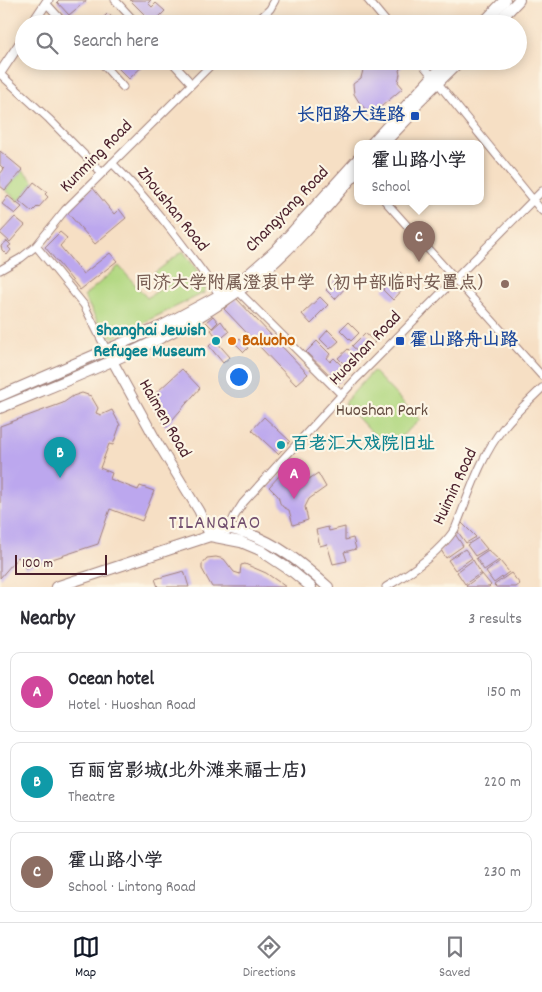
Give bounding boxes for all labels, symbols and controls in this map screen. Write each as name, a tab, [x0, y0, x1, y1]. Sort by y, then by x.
search box	[15, 15, 527, 70]
icon: search	[33, 29, 61, 57]
text: Search here	[73, 29, 159, 56]
place label: 长阳路大连路	[297, 104, 405, 129]
marker: 长阳路大连路	[409, 110, 421, 122]
street label: Kunming Road	[55, 115, 139, 199]
popup	[354, 140, 484, 205]
text: 霍山路小学	[371, 149, 467, 176]
street label: Changyang Road	[240, 161, 336, 259]
street label: Zhoushan Road	[130, 162, 214, 258]
text: School	[371, 176, 410, 199]
pin: C	[403, 221, 435, 262]
place label: 同济大学附属澄衷中学（初中部临时安置点）	[135, 272, 495, 297]
marker: 同济大学附属澄衷中学（初中部临时安置点）	[499, 278, 511, 290]
street label: Huoshan Road	[324, 306, 408, 392]
place label: Shanghai Jewish Refugee Museum	[93, 319, 206, 365]
place label: Baluoho	[242, 329, 295, 354]
place label: 霍山路舟山路	[410, 329, 518, 354]
marker: Shanghai Jewish Refugee Museum	[210, 335, 222, 347]
marker: Baluoho	[226, 335, 238, 347]
marker: 霍山路舟山路	[394, 335, 406, 347]
your location	[226, 364, 252, 390]
street label: Haimen Road	[131, 375, 197, 463]
park label: Huoshan Park	[336, 399, 428, 424]
place label: 百老汇大戏院旧址	[291, 433, 435, 458]
pin: B	[44, 437, 76, 478]
marker: 百老汇大戏院旧址	[275, 439, 287, 451]
street label: Huimin Road	[427, 445, 485, 529]
pin: A	[278, 458, 310, 499]
district label: TILANQIAO	[169, 510, 261, 538]
scale bar	[15, 552, 108, 575]
text: 100 m	[22, 554, 53, 574]
text: Nearby	[20, 605, 75, 635]
text: 3 results	[468, 608, 522, 631]
text: Ocean hotel	[68, 667, 154, 694]
text: A	[33, 681, 41, 704]
text: 150 m	[487, 681, 521, 704]
text: Hotel · Huoshan Road	[68, 694, 196, 717]
text: 百丽宫影城(北外滩来福士店)	[68, 759, 306, 786]
text: B	[33, 771, 41, 794]
text: 220 m	[484, 771, 521, 794]
text: Theatre	[68, 786, 115, 809]
text: 霍山路小学	[68, 849, 163, 876]
text: C	[33, 861, 41, 884]
text: 230 m	[484, 861, 521, 884]
text: School · Lintong Road	[68, 876, 196, 899]
tab: Map	[72, 933, 100, 983]
tab: Directions	[243, 933, 296, 983]
tab: Saved	[439, 933, 470, 983]

